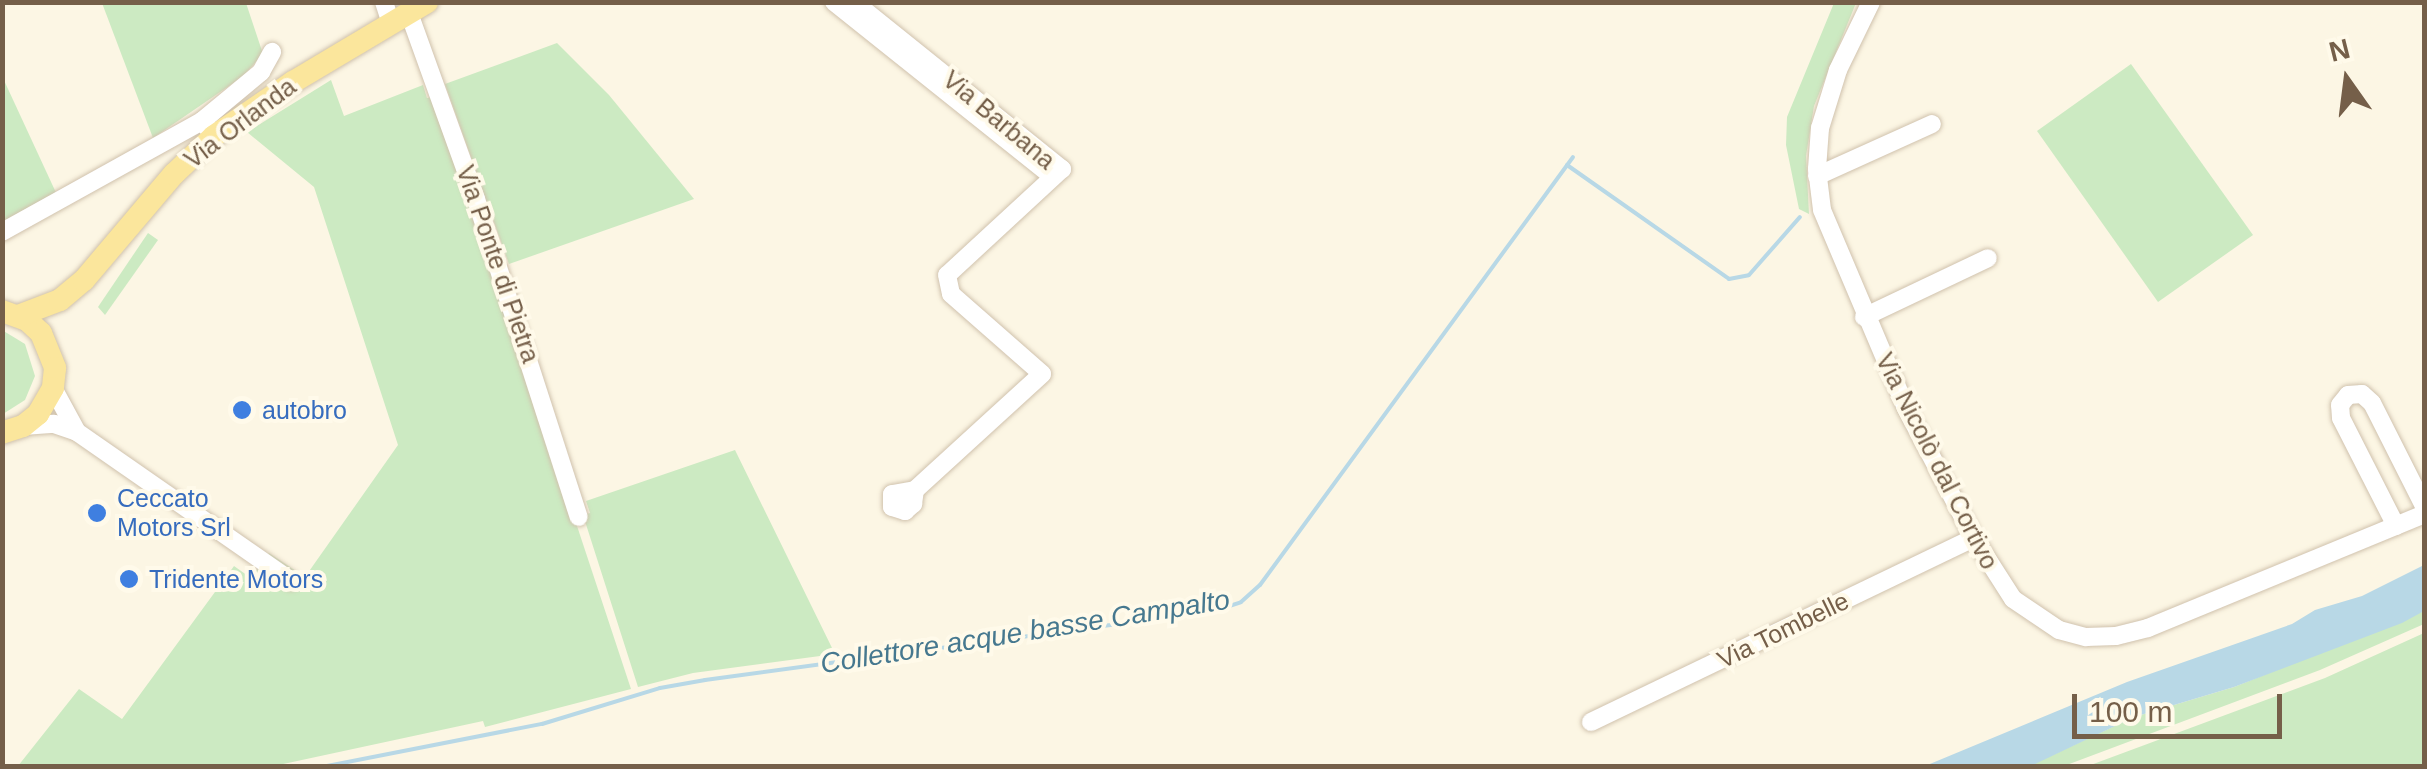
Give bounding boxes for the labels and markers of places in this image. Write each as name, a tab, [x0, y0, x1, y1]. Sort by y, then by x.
place label: autobro	[262, 395, 347, 425]
marker: autobro	[231, 399, 253, 421]
place label: Ceccato Motors Srl	[117, 484, 231, 543]
marker: Ceccato Motors Srl	[86, 502, 108, 524]
place label: Tridente Motors	[149, 564, 323, 594]
marker: Tridente Motors	[118, 568, 140, 590]

